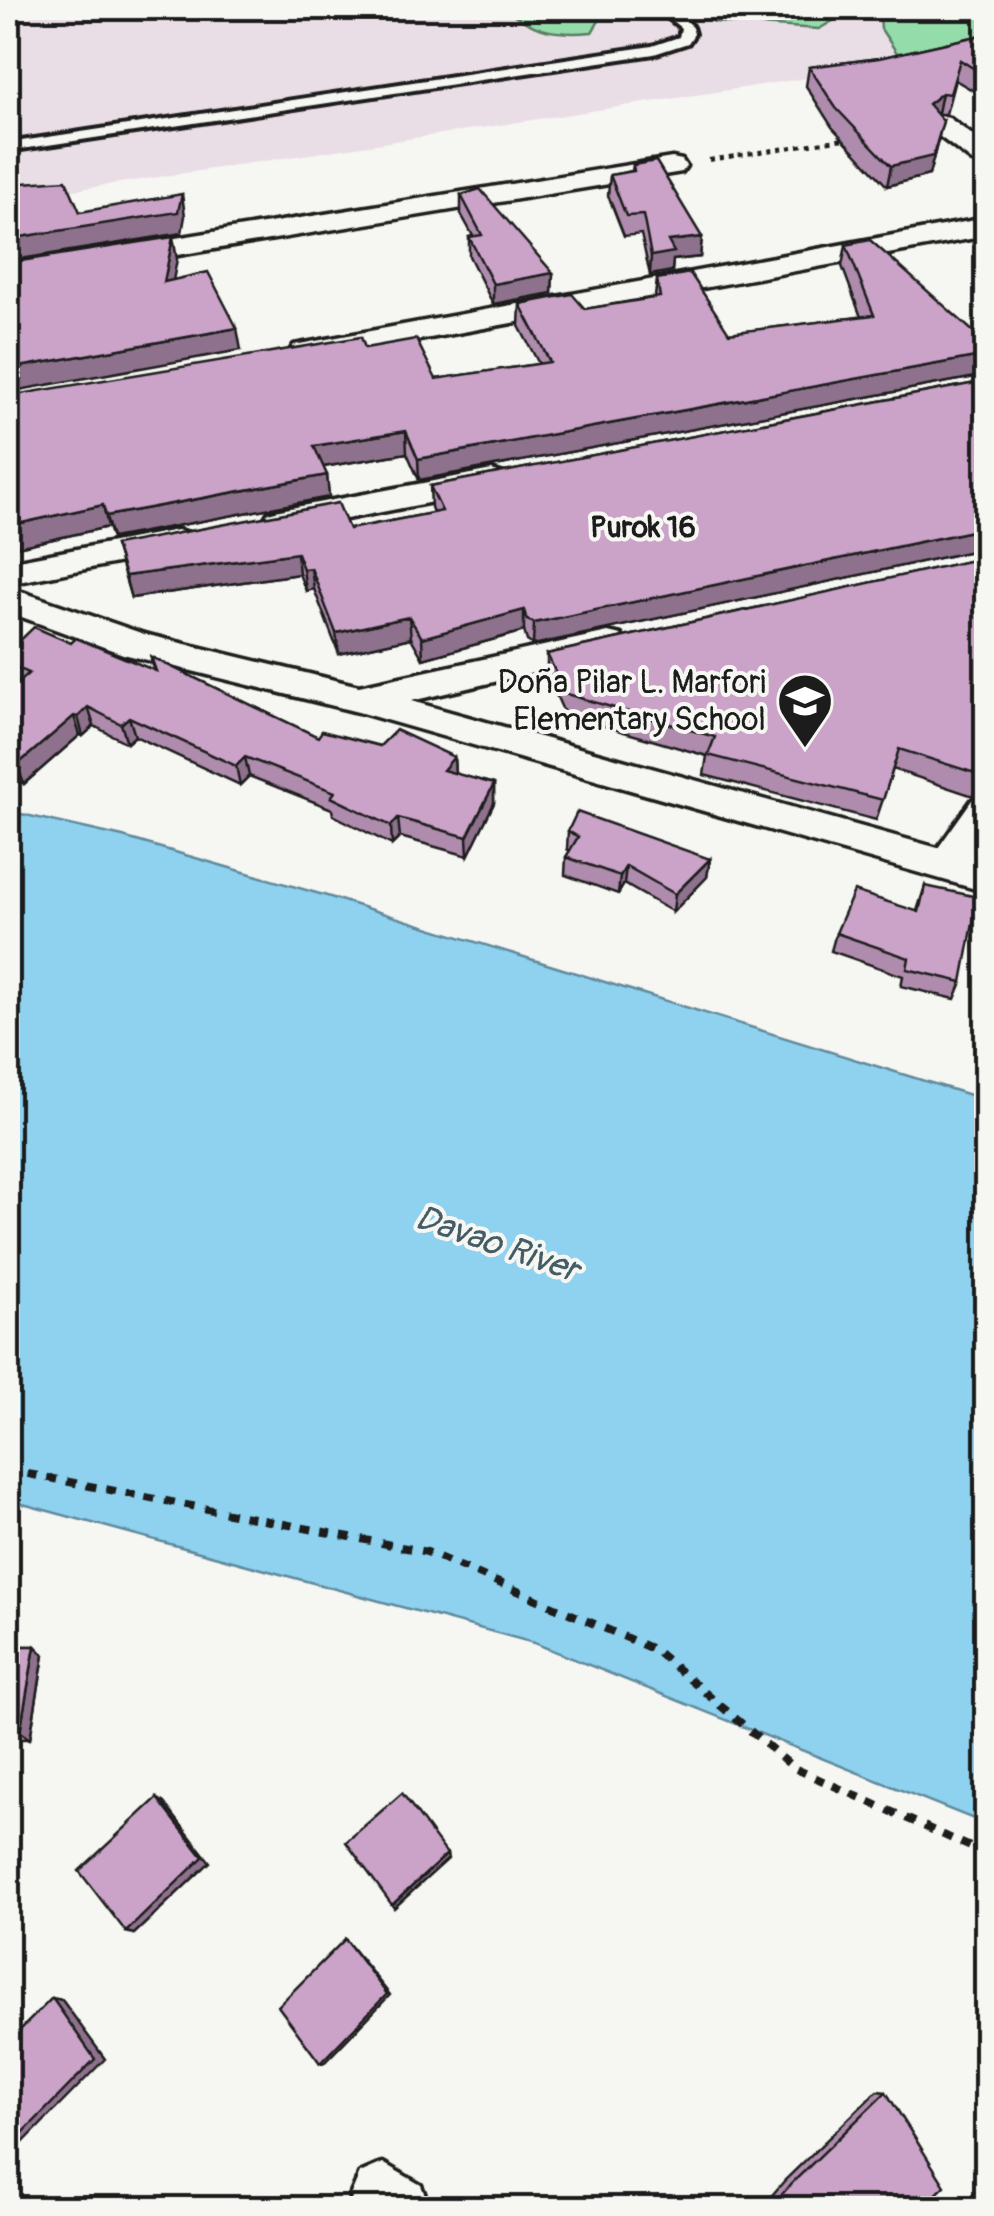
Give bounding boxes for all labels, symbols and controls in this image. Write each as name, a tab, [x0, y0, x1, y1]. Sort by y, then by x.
district label: Purok 16	[590, 509, 696, 546]
place label: Doña Pilar L. Marfori Elementary School	[498, 663, 766, 740]
school or university icon: Doña Pilar L. Marfori Elementary School	[775, 671, 835, 750]
water label: Davao River	[410, 1196, 589, 1294]

